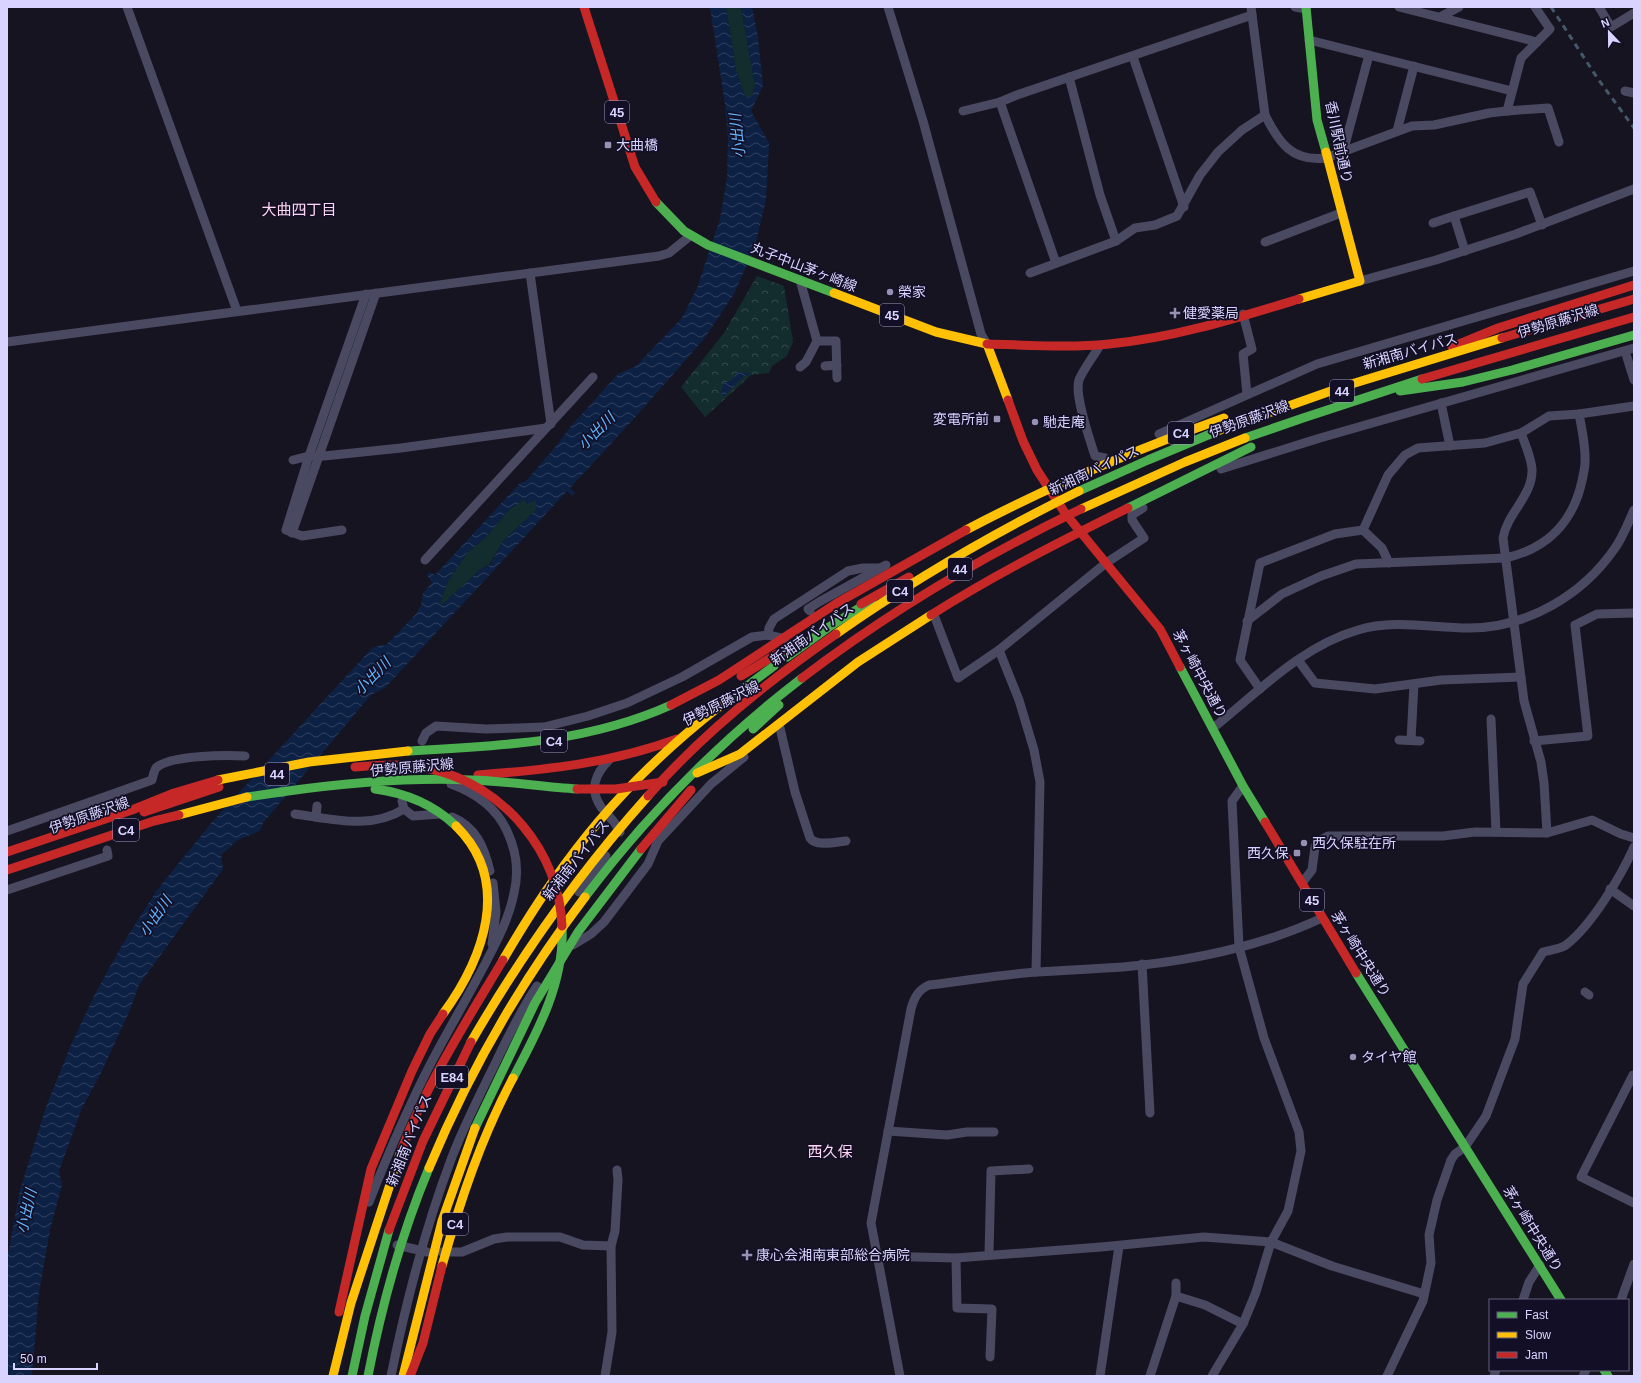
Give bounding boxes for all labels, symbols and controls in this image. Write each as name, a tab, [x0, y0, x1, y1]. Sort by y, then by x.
north arrow	[1589, 12, 1629, 52]
text: N	[1599, 16, 1611, 30]
street label: 香川駅前通り	[1322, 99, 1356, 185]
road number: 45	[605, 101, 629, 123]
water label: 小出川	[726, 111, 748, 159]
place label: 大曲橋	[616, 137, 658, 153]
marker: 大曲橋	[603, 140, 613, 150]
district label: 大曲四丁目	[261, 201, 337, 218]
street label: 丸子中山茅ヶ崎線	[749, 239, 859, 295]
place label: 榮家	[898, 284, 926, 300]
marker: 榮家	[885, 287, 895, 297]
street label: 伊勢原藤沢線	[1515, 301, 1601, 341]
road number: 45	[880, 304, 904, 326]
place label: 健愛薬局	[1183, 305, 1239, 321]
marker: 健愛薬局	[1170, 308, 1180, 318]
street label: 新湘南バイパス	[1361, 330, 1459, 372]
road number: 44	[1330, 380, 1354, 402]
street label: 伊勢原藤沢線	[1207, 397, 1291, 441]
water label: 小出川	[574, 408, 619, 453]
place label: 変電所前	[933, 411, 989, 427]
marker: 変電所前	[992, 414, 1002, 424]
place label: 馳走庵	[1043, 414, 1085, 430]
marker: 馳走庵	[1030, 417, 1040, 427]
road number: C4	[1168, 422, 1194, 444]
street label: 新湘南バイパス	[1046, 442, 1142, 498]
road number: 44	[948, 558, 972, 580]
road number: C4	[887, 580, 913, 602]
street label: 新湘南バイパス	[767, 599, 857, 669]
street label: 茅ヶ崎中央通り	[1170, 627, 1230, 721]
water label: 小出川	[350, 652, 395, 698]
street label: 伊勢原藤沢線	[680, 677, 762, 729]
road number: C4	[541, 730, 567, 752]
street label: 伊勢原藤沢線	[369, 755, 455, 779]
road number: 44	[265, 763, 289, 785]
street label: 伊勢原藤沢線	[47, 794, 131, 836]
street label: 新湘南バイパス	[540, 817, 612, 903]
road number: C4	[113, 819, 139, 841]
place label: 西久保駐在所	[1312, 835, 1396, 851]
marker: 西久保駐在所	[1299, 838, 1309, 848]
place label: 西久保	[1247, 845, 1289, 861]
marker: 西久保	[1292, 848, 1302, 858]
road number: 45	[1300, 889, 1324, 911]
water label: 小出川	[135, 891, 176, 939]
street label: 茅ヶ崎中央通り	[1328, 908, 1394, 1000]
place label: タイヤ館	[1361, 1049, 1417, 1065]
marker: タイヤ館	[1348, 1052, 1358, 1062]
road number: E84	[436, 1066, 468, 1088]
street label: 新湘南バイパス	[383, 1092, 435, 1188]
district label: 西久保	[807, 1143, 853, 1160]
street label: 茅ヶ崎中央通り	[1500, 1183, 1566, 1275]
water label: 小出川	[13, 1185, 40, 1235]
road number: C4	[442, 1213, 468, 1235]
place label: 康心会湘南東部総合病院	[756, 1247, 910, 1263]
marker: 康心会湘南東部総合病院	[741, 1249, 753, 1261]
legend	[1489, 1299, 1629, 1371]
text: Fast	[1525, 1308, 1549, 1322]
text: Slow	[1525, 1328, 1551, 1342]
scale bar	[14, 1345, 97, 1371]
text: Jam	[1525, 1348, 1548, 1362]
text: 50 m	[20, 1352, 47, 1366]

